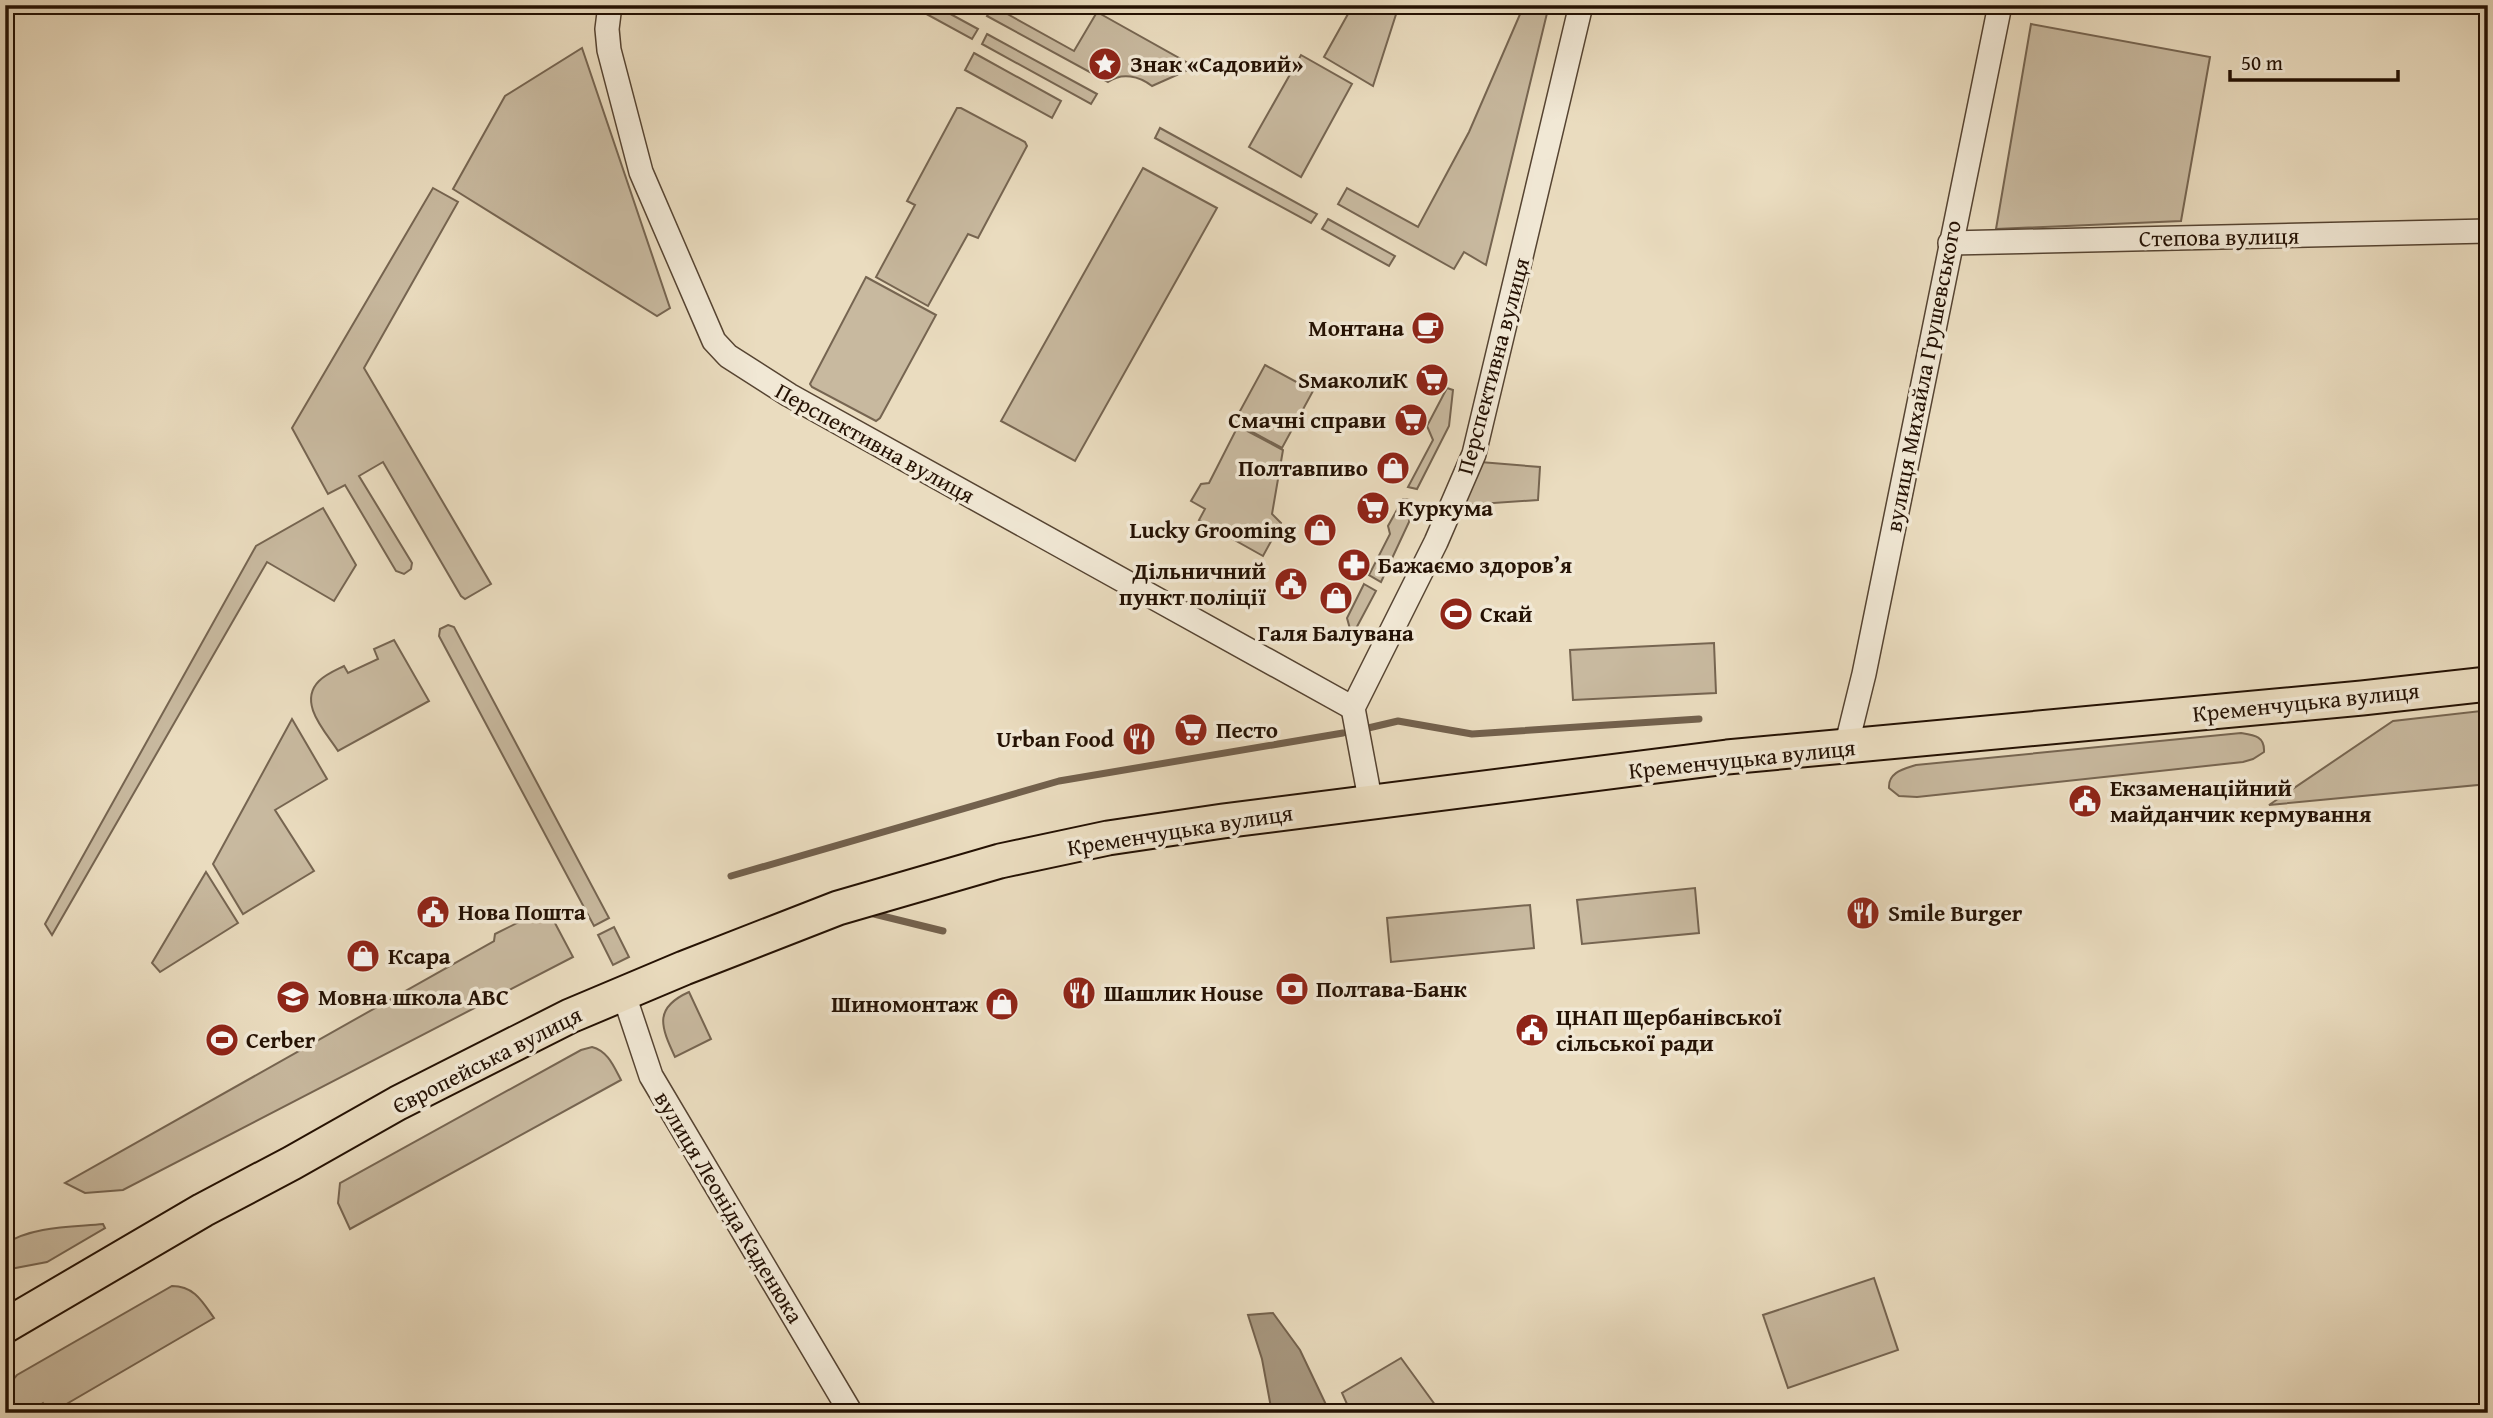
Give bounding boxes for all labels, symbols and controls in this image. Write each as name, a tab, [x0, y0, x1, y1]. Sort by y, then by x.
scale bar	[2230, 38, 2398, 82]
place icon: Знак «Садовий»	[1086, 45, 1124, 83]
place label: Знак «Садовий»	[1130, 47, 1303, 80]
text: 50 m	[2241, 47, 2283, 78]
street label: вулиця Михайла Грушевського	[1876, 217, 1969, 535]
street label: Степова вулиця	[2139, 219, 2300, 254]
street label: Перспективна вулиця	[1448, 253, 1537, 478]
cafe icon: Монтана	[1409, 309, 1447, 347]
place label: Монтана	[1308, 311, 1404, 344]
supermarket icon: SмаколиК	[1413, 361, 1451, 399]
place label: SмаколиК	[1298, 363, 1409, 396]
street label: Перспективна вулиця	[770, 374, 981, 511]
supermarket icon: Смачні справи	[1392, 401, 1430, 439]
place label: Смачні справи	[1228, 403, 1386, 436]
shop icon: Полтавпиво	[1374, 449, 1412, 487]
place label: Полтавпиво	[1238, 451, 1368, 484]
supermarket icon: Куркума	[1354, 489, 1392, 527]
place label: Куркума	[1398, 491, 1493, 524]
shop icon: Lucky Grooming	[1301, 511, 1339, 549]
place label: Lucky Grooming	[1129, 513, 1297, 546]
pharmacy icon: Бажаємо здоровʼя	[1335, 546, 1373, 584]
place label: Бажаємо здоровʼя	[1378, 548, 1572, 581]
place label: Дільничний пункт поліції	[1119, 554, 1267, 613]
public building icon: Дільничний пункт поліції	[1272, 565, 1310, 603]
shop icon: Галя Балувана	[1317, 579, 1355, 617]
sports icon: Скай	[1437, 595, 1475, 633]
place label: Скай	[1480, 597, 1532, 630]
place label: Галя Балувана	[1258, 616, 1414, 649]
street label: Кременчуцька вулиця	[2191, 673, 2421, 730]
supermarket icon: Песто	[1172, 711, 1210, 749]
place label: Песто	[1216, 713, 1278, 746]
restaurant icon: Urban Food	[1120, 720, 1158, 758]
place label: Urban Food	[996, 722, 1115, 755]
street label: Кременчуцька вулиця	[1627, 730, 1857, 787]
place label: Екзаменаційний майданчик кермування	[2110, 771, 2371, 830]
public building icon: Екзаменаційний майданчик кермування	[2066, 782, 2104, 820]
street label: Кременчуцька вулиця	[1065, 795, 1295, 864]
public building icon: Нова Пошта	[414, 893, 452, 931]
restaurant icon: Smile Burger	[1844, 894, 1882, 932]
place label: Нова Пошта	[458, 895, 586, 928]
place label: Smile Burger	[1888, 896, 2023, 929]
shop icon: Ксара	[344, 937, 382, 975]
place label: Ксара	[388, 939, 451, 972]
bank icon: Полтава-Банк	[1273, 970, 1311, 1008]
place label: Полтава-Банк	[1316, 972, 1468, 1005]
restaurant icon: Шашлик House	[1060, 974, 1098, 1012]
place label: Шашлик House	[1104, 976, 1263, 1009]
school or university icon: Мовна школа ABC	[274, 978, 312, 1016]
place label: Мовна школа ABC	[318, 980, 509, 1013]
shop icon: Шиномонтаж	[983, 985, 1021, 1023]
place label: Шиномонтаж	[831, 987, 979, 1020]
street label: Європейська вулиця	[386, 997, 587, 1122]
place label: ЦНАП Щербанівської сільської ради	[1556, 1000, 1782, 1059]
public building icon: ЦНАП Щербанівської сільської ради	[1513, 1011, 1551, 1049]
sports icon: Cerber	[203, 1021, 241, 1059]
place label: Cerber	[246, 1023, 316, 1056]
street label: вулиця Леоніда Каденюка	[647, 1084, 812, 1329]

